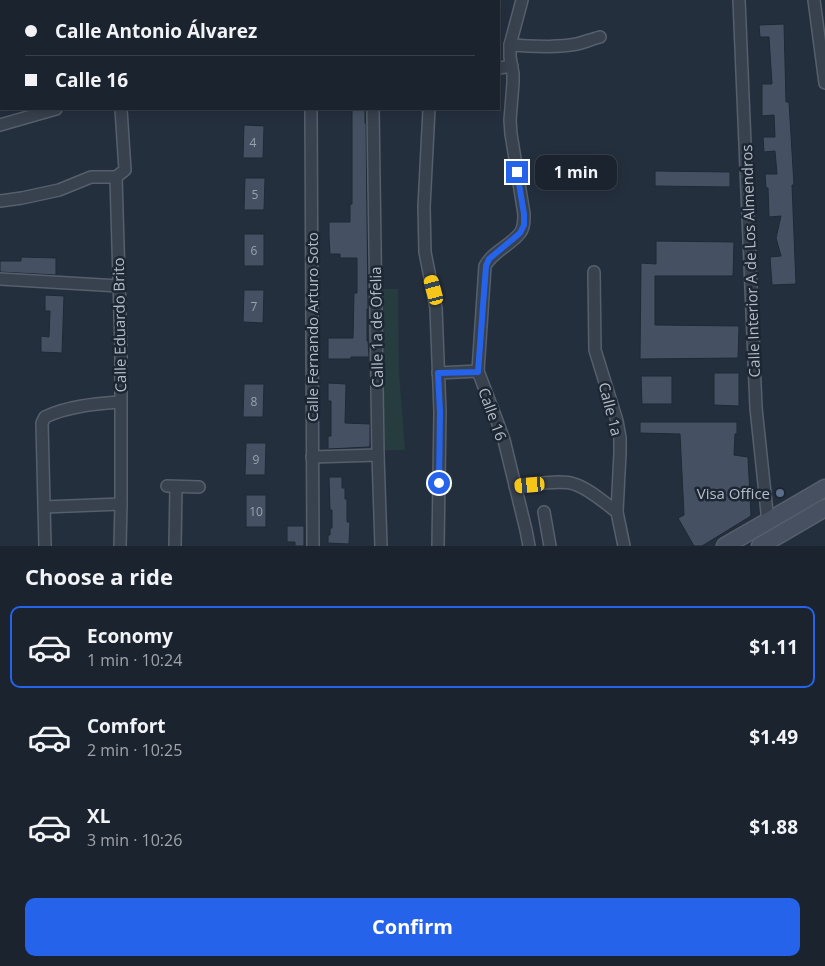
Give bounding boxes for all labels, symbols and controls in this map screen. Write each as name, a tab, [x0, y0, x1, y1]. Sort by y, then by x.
text: Calle Antonio Álvarez	[55, 18, 257, 44]
text: Calle 16	[55, 67, 128, 93]
house number: 4	[250, 134, 257, 151]
street label: Calle Interior A de Los Almendros	[736, 144, 764, 378]
callout: 1 min	[534, 154, 617, 190]
route end	[506, 161, 528, 183]
text: 1 min	[554, 161, 598, 183]
house number: 5	[252, 186, 259, 203]
street label: Calle Fernando Arturo Soto	[302, 232, 322, 422]
house number: 6	[251, 242, 258, 259]
street label: Calle Eduardo Brito	[108, 257, 130, 393]
street label: Calle 1a de Ofelia	[365, 266, 387, 388]
car	[422, 274, 445, 306]
house number: 7	[251, 298, 258, 315]
street label: Calle 1a	[595, 380, 627, 438]
street label: Calle 16	[474, 385, 512, 443]
house number: 8	[251, 393, 258, 410]
house number: 9	[253, 451, 260, 468]
route start	[428, 472, 450, 494]
car	[514, 476, 545, 494]
place label: Visa Office	[697, 483, 770, 503]
marker: Visa Office	[774, 487, 786, 499]
house number: 10	[249, 503, 263, 520]
text: Choose a ride	[25, 561, 173, 591]
text: Economy	[87, 623, 173, 649]
icon: car	[27, 625, 72, 670]
text: $1.11	[749, 634, 798, 660]
text: 1 min · 10:24	[87, 649, 182, 671]
text: Comfort	[87, 713, 166, 739]
icon: car	[27, 715, 72, 760]
text: $1.49	[749, 724, 798, 750]
text: 2 min · 10:25	[87, 739, 182, 761]
text: XL	[87, 803, 110, 829]
icon: car	[27, 805, 72, 850]
text: $1.88	[749, 814, 798, 840]
text: 3 min · 10:26	[87, 829, 182, 851]
button: Confirm	[25, 898, 800, 956]

